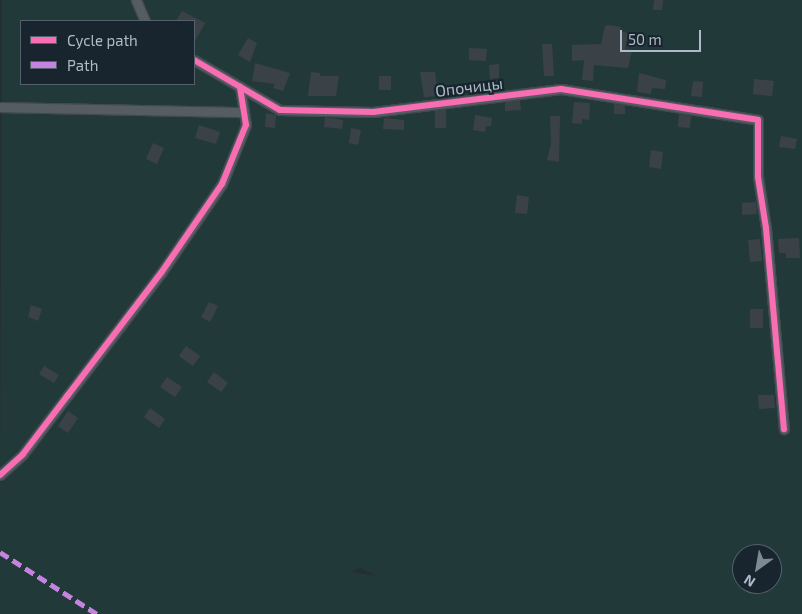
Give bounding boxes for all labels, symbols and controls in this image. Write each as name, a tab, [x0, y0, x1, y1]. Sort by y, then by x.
legend	[20, 20, 195, 85]
scale bar	[622, 20, 703, 52]
text: 50 m	[628, 30, 662, 48]
text: Cycle path	[67, 31, 138, 49]
text: Path	[67, 56, 98, 74]
street label: Опочицы	[434, 73, 504, 101]
north arrow	[732, 544, 782, 594]
text: N	[741, 571, 758, 591]

